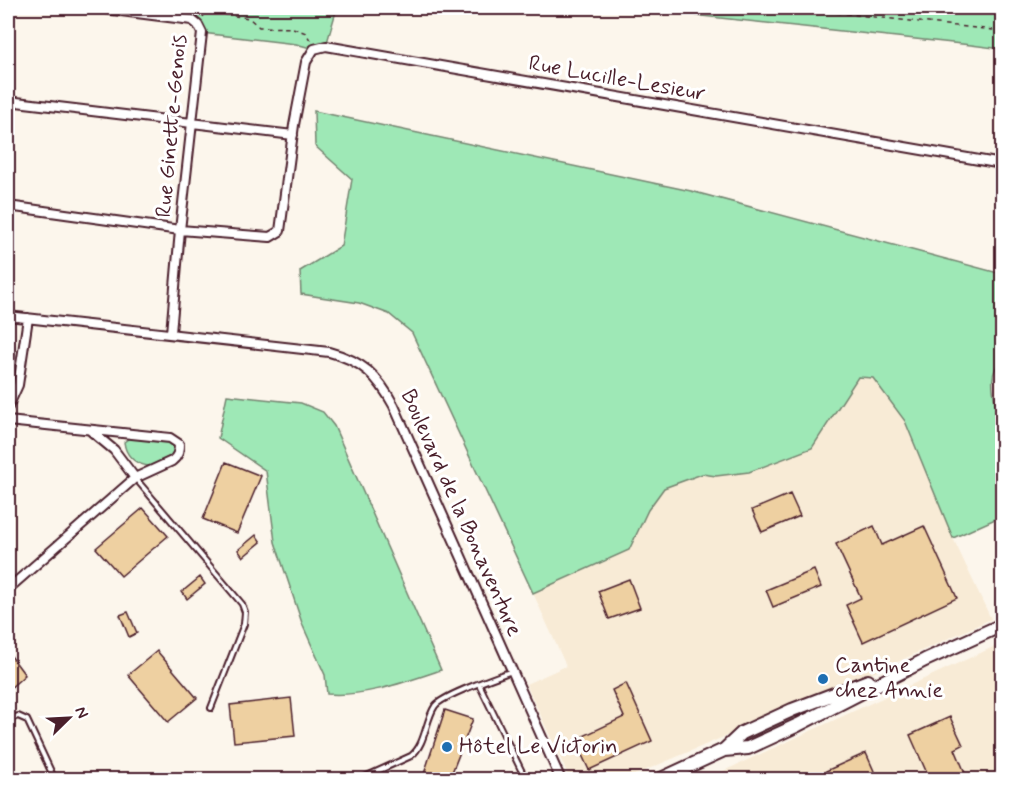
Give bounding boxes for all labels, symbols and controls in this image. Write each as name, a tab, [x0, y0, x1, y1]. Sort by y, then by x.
street label: Rue Ginette-Genois	[150, 33, 194, 219]
street label: Rue Lucille-Lesieur	[526, 50, 708, 108]
street label: Boulevard de la Bonaventure	[394, 385, 528, 641]
place label: Cantine chez Annie	[835, 652, 943, 705]
marker: Cantine chez Annie	[816, 672, 830, 686]
north arrow	[39, 688, 99, 748]
text: N	[70, 703, 93, 722]
place label: Hôtel Le Victorin	[459, 733, 618, 761]
marker: Hôtel Le Victorin	[440, 740, 454, 754]

